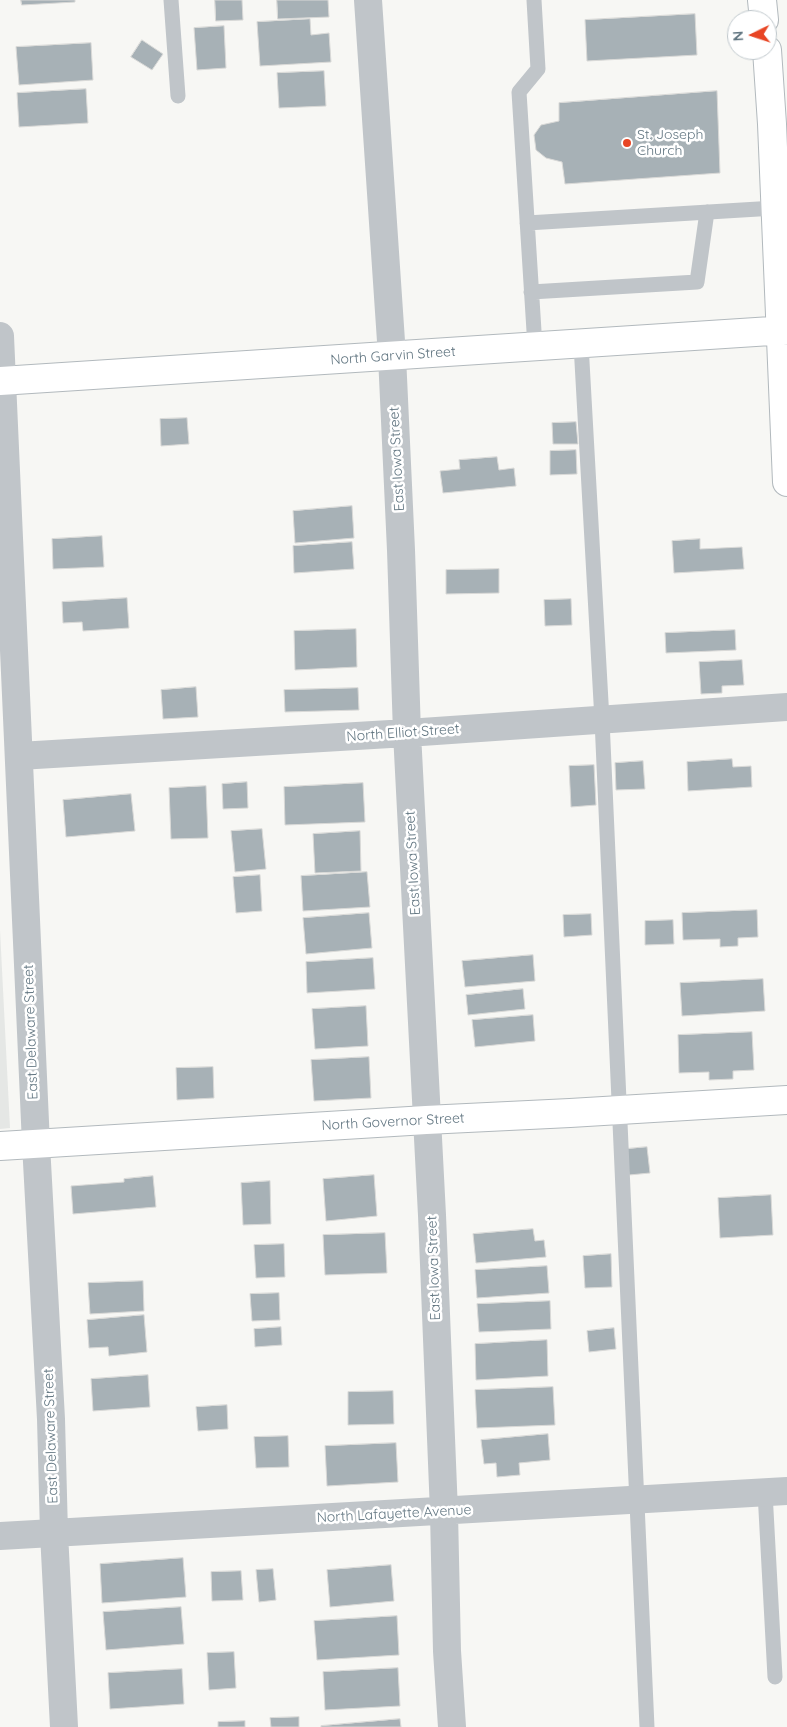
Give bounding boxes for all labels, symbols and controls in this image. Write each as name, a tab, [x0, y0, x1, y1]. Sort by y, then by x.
north arrow	[727, 10, 777, 60]
text: N	[729, 30, 747, 42]
place label: St. Joseph Church	[637, 127, 703, 160]
marker: St. Joseph Church	[621, 137, 633, 149]
street label: North Garvin Street	[330, 343, 456, 369]
street label: East Iowa Street	[386, 406, 408, 512]
street label: North Elliot Street	[346, 721, 460, 745]
street label: East Iowa Street	[402, 810, 424, 916]
street label: East Delaware Street	[20, 964, 42, 1100]
street label: North Governor Street	[321, 1110, 465, 1134]
street label: East Iowa Street	[424, 1215, 444, 1321]
street label: East Delaware Street	[40, 1368, 62, 1504]
street label: North Lafayette Avenue	[316, 1502, 472, 1526]

